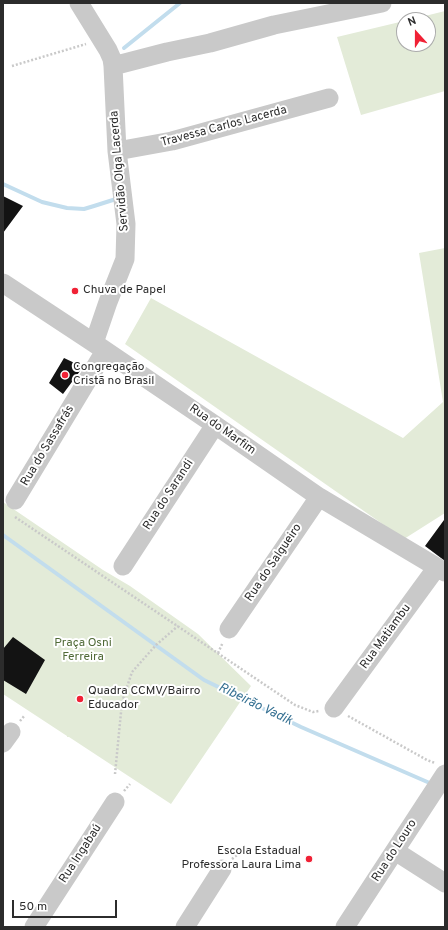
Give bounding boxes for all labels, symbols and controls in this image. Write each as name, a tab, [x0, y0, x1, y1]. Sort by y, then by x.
north arrow	[396, 12, 436, 52]
text: N	[406, 14, 418, 30]
street label: Travessa Carlos Lacerda	[160, 103, 288, 151]
street label: Servidão Olga Lacerda	[108, 110, 132, 232]
place label: Chuva de Papel	[83, 284, 166, 298]
marker: Chuva de Papel	[70, 286, 80, 296]
place label: Congregação Cristã no Brasil	[73, 361, 154, 389]
marker: Congregação Cristã no Brasil	[60, 370, 70, 380]
street label: Rua do Marfim	[186, 402, 258, 458]
street label: Rua do Sassafrás	[18, 403, 78, 489]
street label: Rua do Sarandi	[141, 457, 197, 533]
street label: Rua do Salgueiro	[243, 521, 305, 605]
street label: Rua Matiambu	[358, 602, 414, 672]
park label: Praça Osni Ferreira	[54, 637, 112, 665]
water label: Ribeirão Vadik	[215, 680, 295, 730]
place label: Quadra CCMV/Bairro Educador	[88, 685, 200, 713]
marker: Quadra CCMV/Bairro Educador	[75, 694, 85, 704]
street label: Rua do Louro	[370, 817, 420, 885]
street label: Rua Ingabaú	[57, 822, 105, 886]
place label: Escola Estadual Professora Laura Lima	[181, 845, 301, 873]
marker: Escola Estadual Professora Laura Lima	[304, 854, 314, 864]
scale bar	[14, 892, 119, 918]
text: 50 m	[19, 899, 47, 915]

